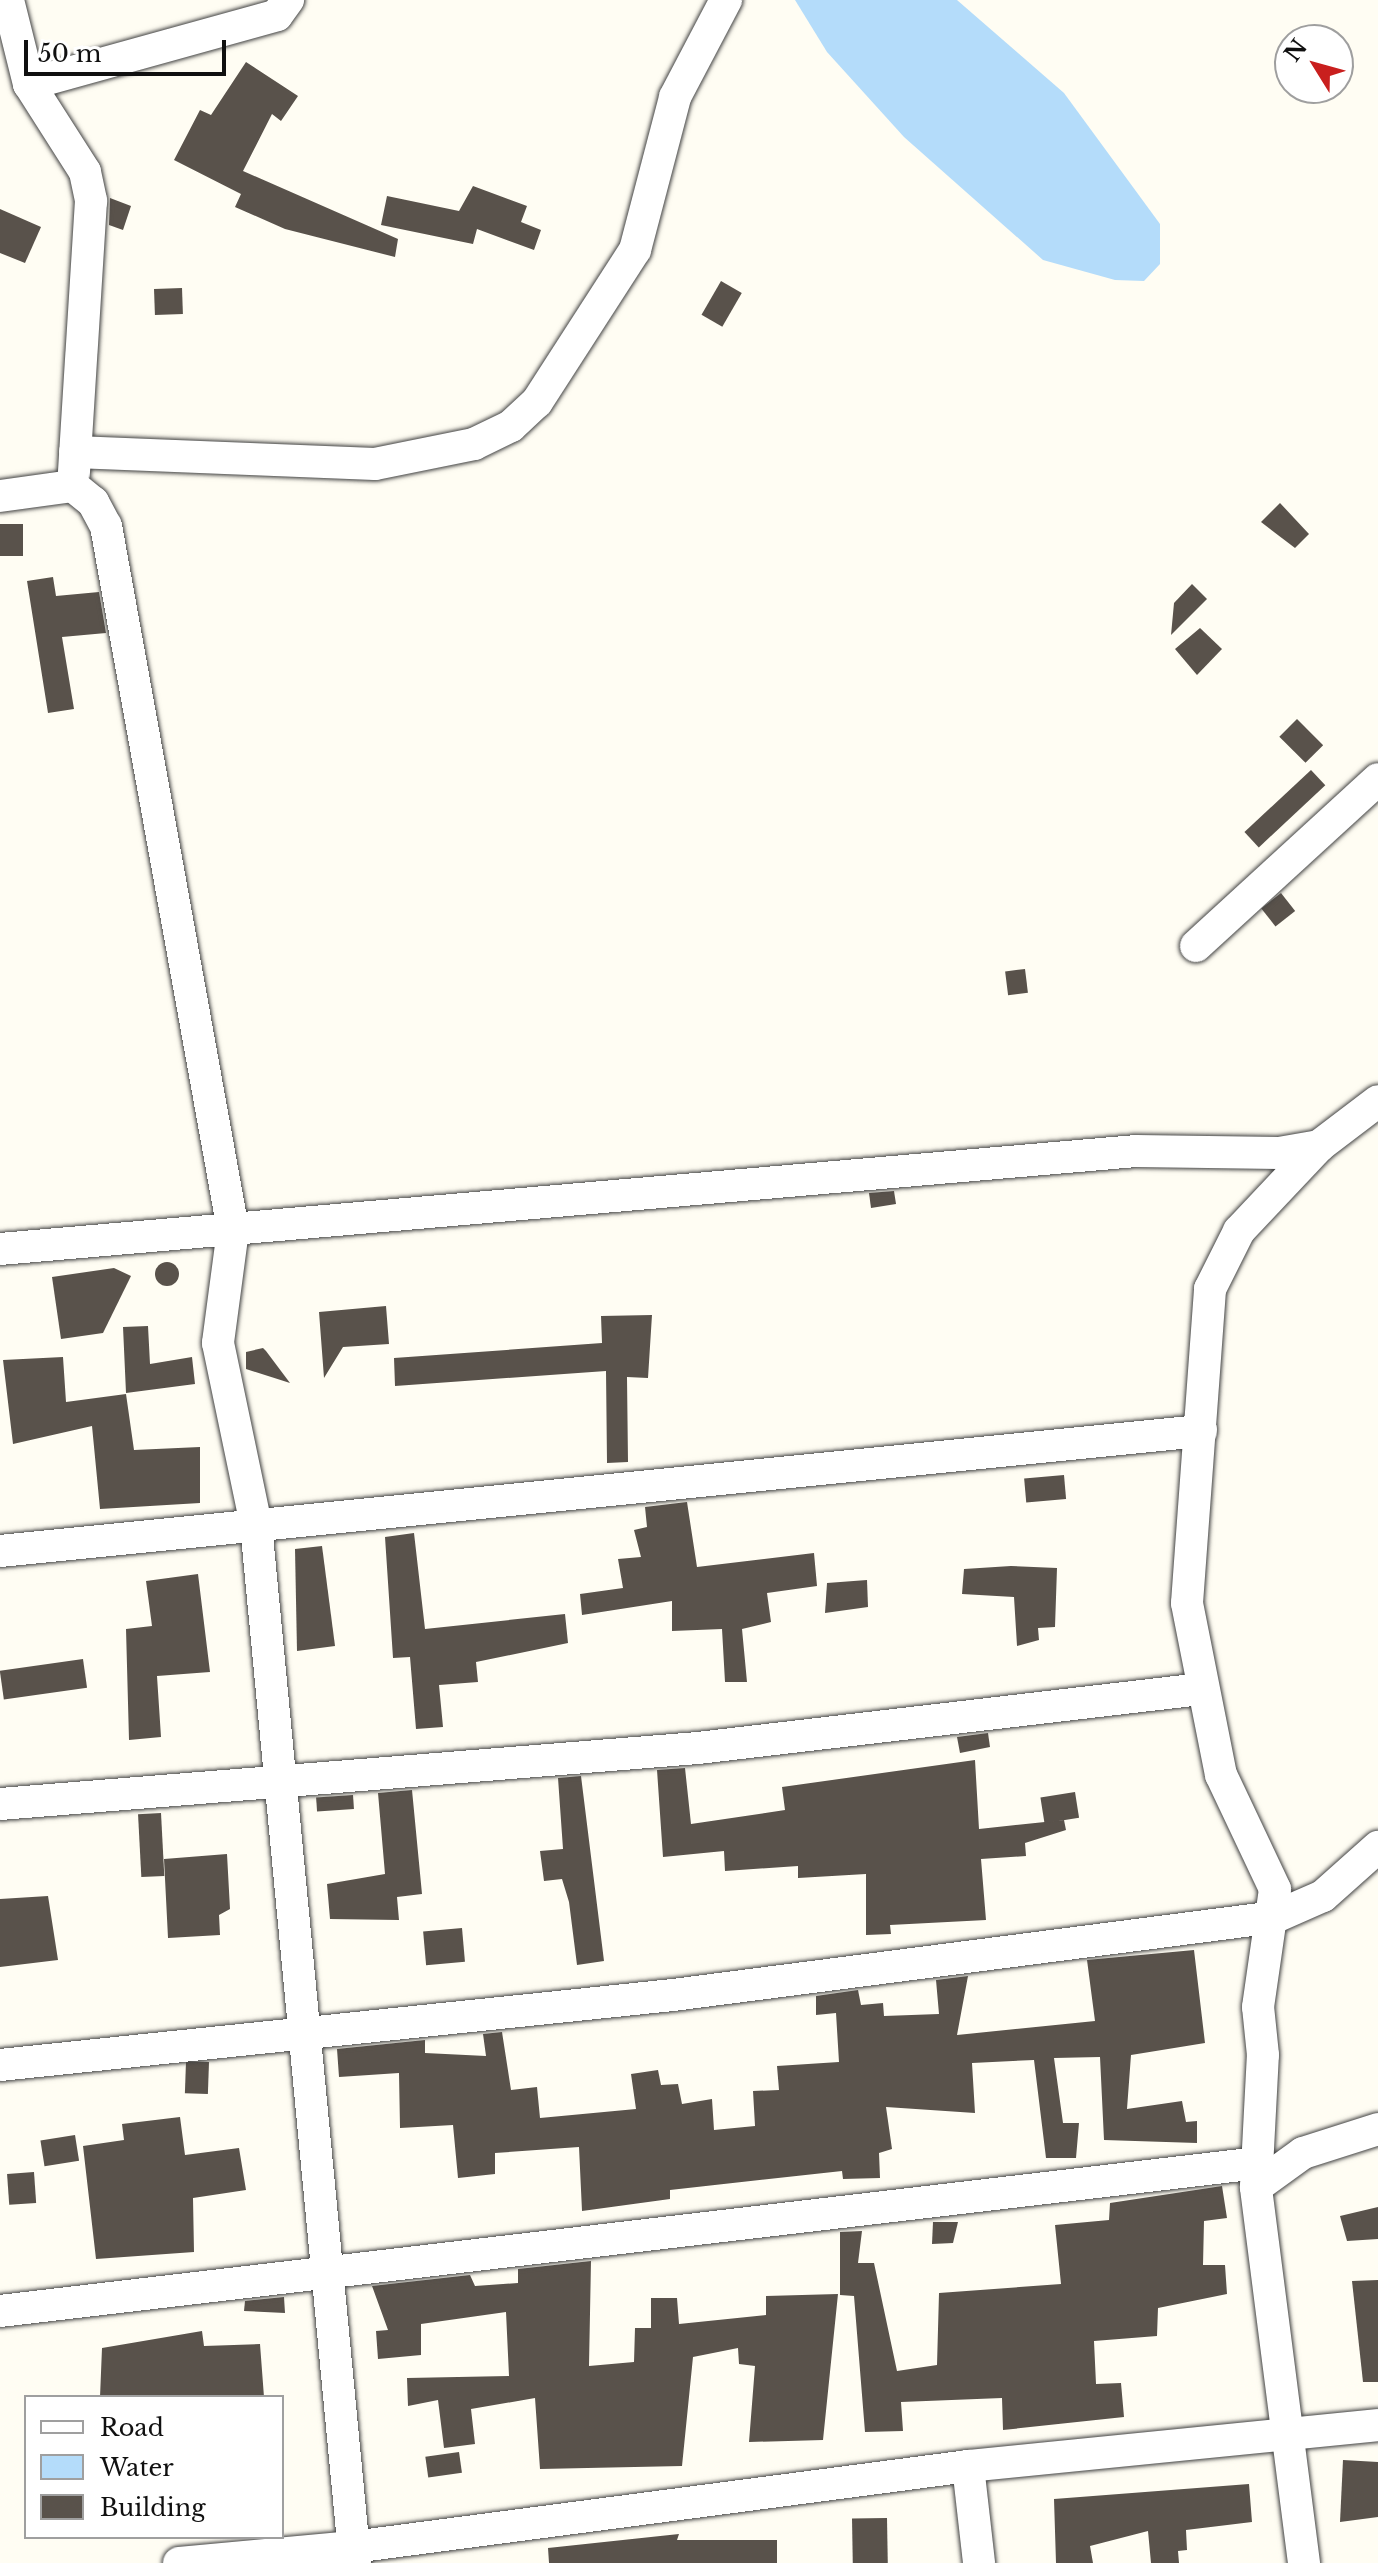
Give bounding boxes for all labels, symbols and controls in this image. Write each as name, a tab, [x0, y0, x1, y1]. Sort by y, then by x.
scale bar	[28, 24, 230, 74]
north arrow	[1274, 24, 1354, 104]
text: N	[1279, 34, 1313, 67]
text: 50 m	[38, 39, 101, 68]
legend	[24, 2395, 284, 2539]
text: Road	[100, 2413, 164, 2442]
text: Water	[100, 2453, 174, 2482]
text: Building	[100, 2493, 206, 2522]

